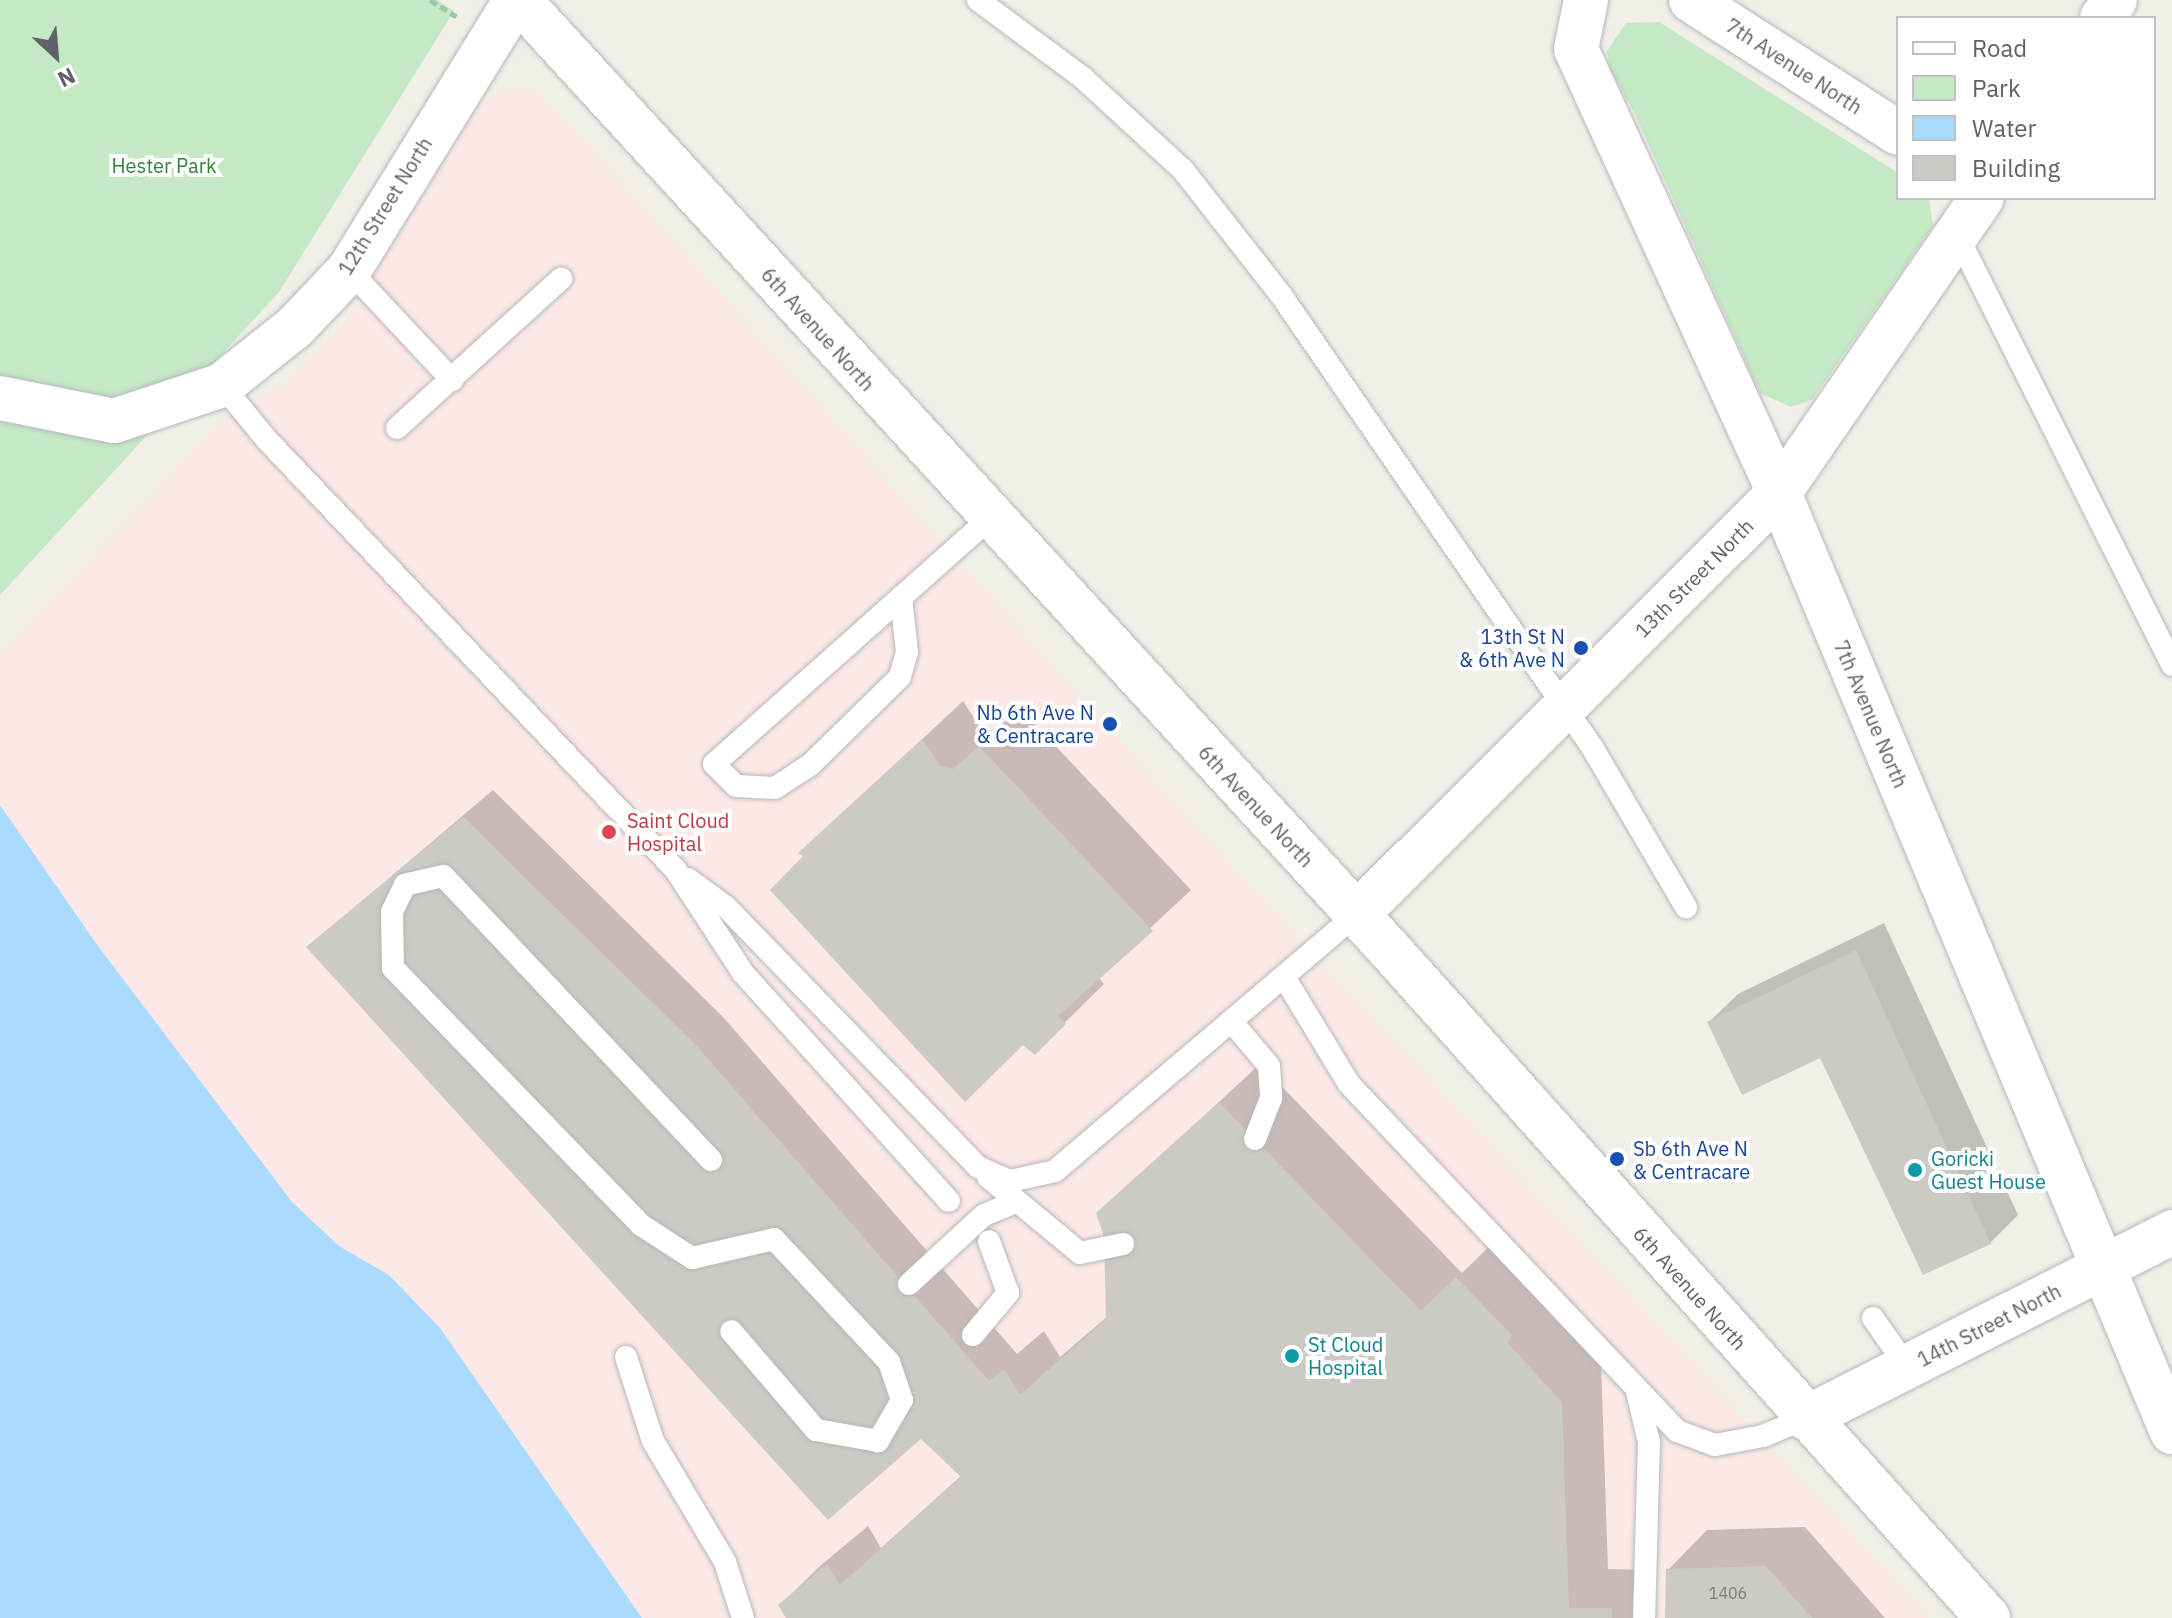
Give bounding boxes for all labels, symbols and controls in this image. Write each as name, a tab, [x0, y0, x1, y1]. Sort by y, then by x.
street label: 7th Avenue North	[1721, 13, 1867, 119]
north arrow	[16, 16, 96, 96]
legend	[1896, 16, 2156, 200]
text: Road	[1972, 32, 2027, 64]
text: N	[53, 61, 80, 95]
text: Park	[1972, 72, 2021, 104]
text: Water	[1972, 112, 2036, 144]
street label: 12th Street North	[333, 133, 437, 279]
text: Building	[1972, 152, 2060, 184]
park label: Hester Park	[111, 153, 217, 177]
street label: 6th Avenue North	[756, 262, 880, 396]
street label: 13th Street North	[1630, 514, 1758, 642]
place label: 13th St N & 6th Ave N	[1459, 624, 1565, 671]
street label: 7th Avenue North	[1829, 637, 1913, 791]
marker: 13th St N & 6th Ave N	[1572, 639, 1590, 657]
place label: Nb 6th Ave N & Centracare	[977, 700, 1094, 747]
marker: Nb 6th Ave N & Centracare	[1101, 715, 1119, 733]
street label: 6th Avenue North	[1193, 740, 1319, 872]
place label: Saint Cloud Hospital	[627, 808, 729, 855]
marker: Saint Cloud Hospital	[598, 821, 620, 843]
place label: Sb 6th Ave N & Centracare	[1633, 1136, 1750, 1183]
place label: Goricki Guest House	[1931, 1146, 2046, 1193]
marker: Sb 6th Ave N & Centracare	[1608, 1150, 1626, 1168]
marker: Goricki Guest House	[1906, 1161, 1924, 1179]
street label: 6th Avenue North	[1628, 1221, 1752, 1355]
street label: 14th Street North	[1913, 1278, 2065, 1372]
place label: St Cloud Hospital	[1308, 1332, 1383, 1379]
marker: St Cloud Hospital	[1283, 1347, 1301, 1365]
house number: 1406	[1709, 1583, 1747, 1603]

